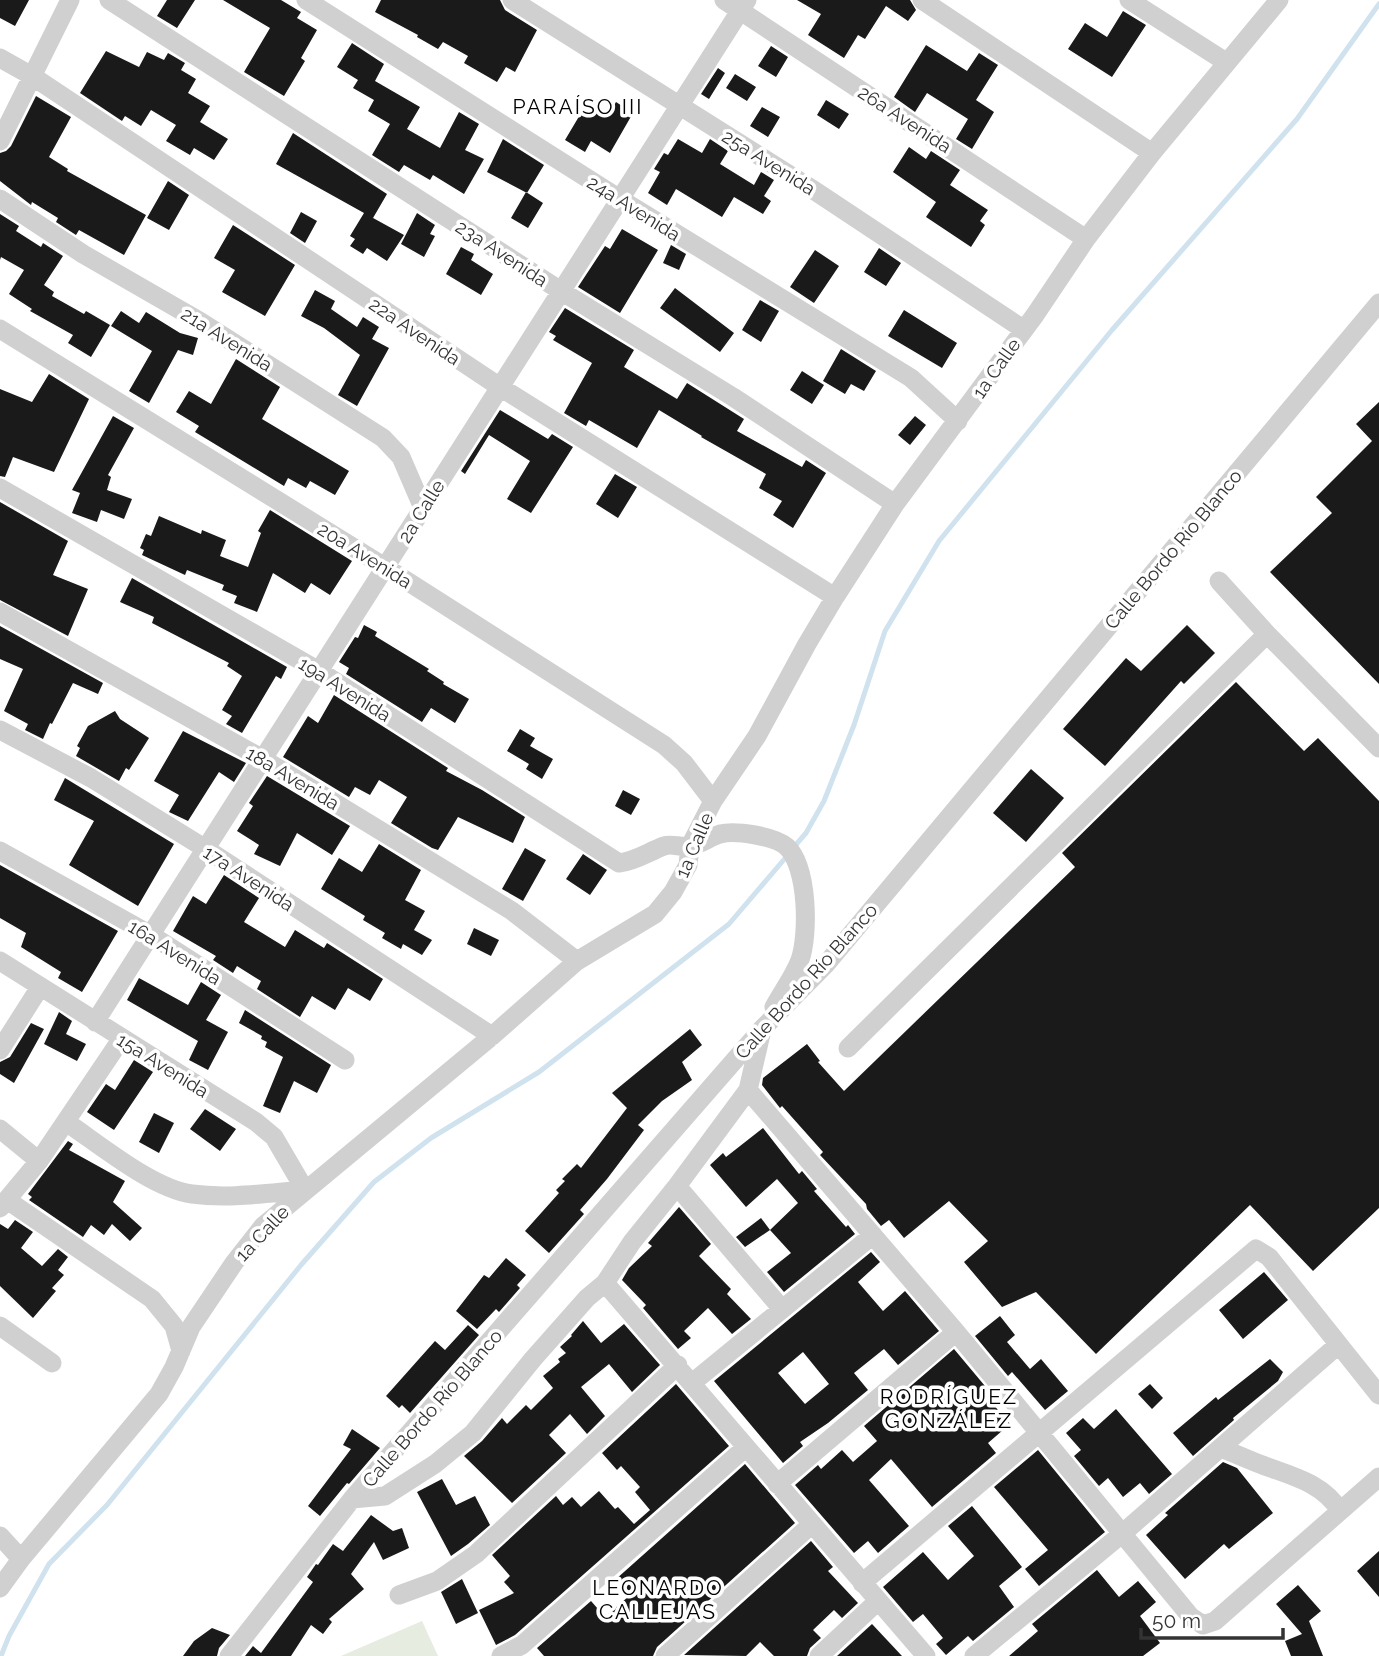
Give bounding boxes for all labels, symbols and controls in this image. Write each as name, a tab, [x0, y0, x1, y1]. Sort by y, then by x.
street label: 26a Avenida	[854, 81, 956, 157]
district label: PARAÍSO III	[513, 94, 643, 119]
street label: 25a Avenida	[718, 125, 820, 199]
street label: 24a Avenida	[583, 171, 685, 245]
street label: 23a Avenida	[452, 215, 552, 291]
street label: 22a Avenida	[365, 293, 465, 369]
street label: 21a Avenida	[177, 302, 277, 376]
street label: 1a Calle	[967, 334, 1025, 402]
street label: Calle Bordo Río Blanco	[1100, 465, 1246, 633]
street label: 2a Calle	[393, 475, 449, 547]
street label: 20a Avenida	[314, 517, 416, 593]
street label: 19a Avenida	[295, 652, 395, 726]
street label: 18a Avenida	[243, 742, 343, 814]
street label: 1a Calle	[671, 809, 717, 881]
street label: 17a Avenida	[200, 841, 298, 915]
street label: Calle Bordo Río Blanco	[730, 899, 882, 1063]
street label: 16a Avenida	[125, 915, 225, 989]
street label: 15a Avenida	[113, 1028, 213, 1102]
street label: 1a Calle	[231, 1201, 293, 1265]
street label: Calle Bordo Río Blanco	[358, 1325, 506, 1491]
district label: RODRÍGUEZ GONZÁLEZ	[880, 1384, 1018, 1433]
district label: LEONARDO CALLEJAS	[592, 1575, 724, 1624]
scale bar	[1141, 1596, 1283, 1640]
text: 50 m	[1152, 1608, 1201, 1633]

